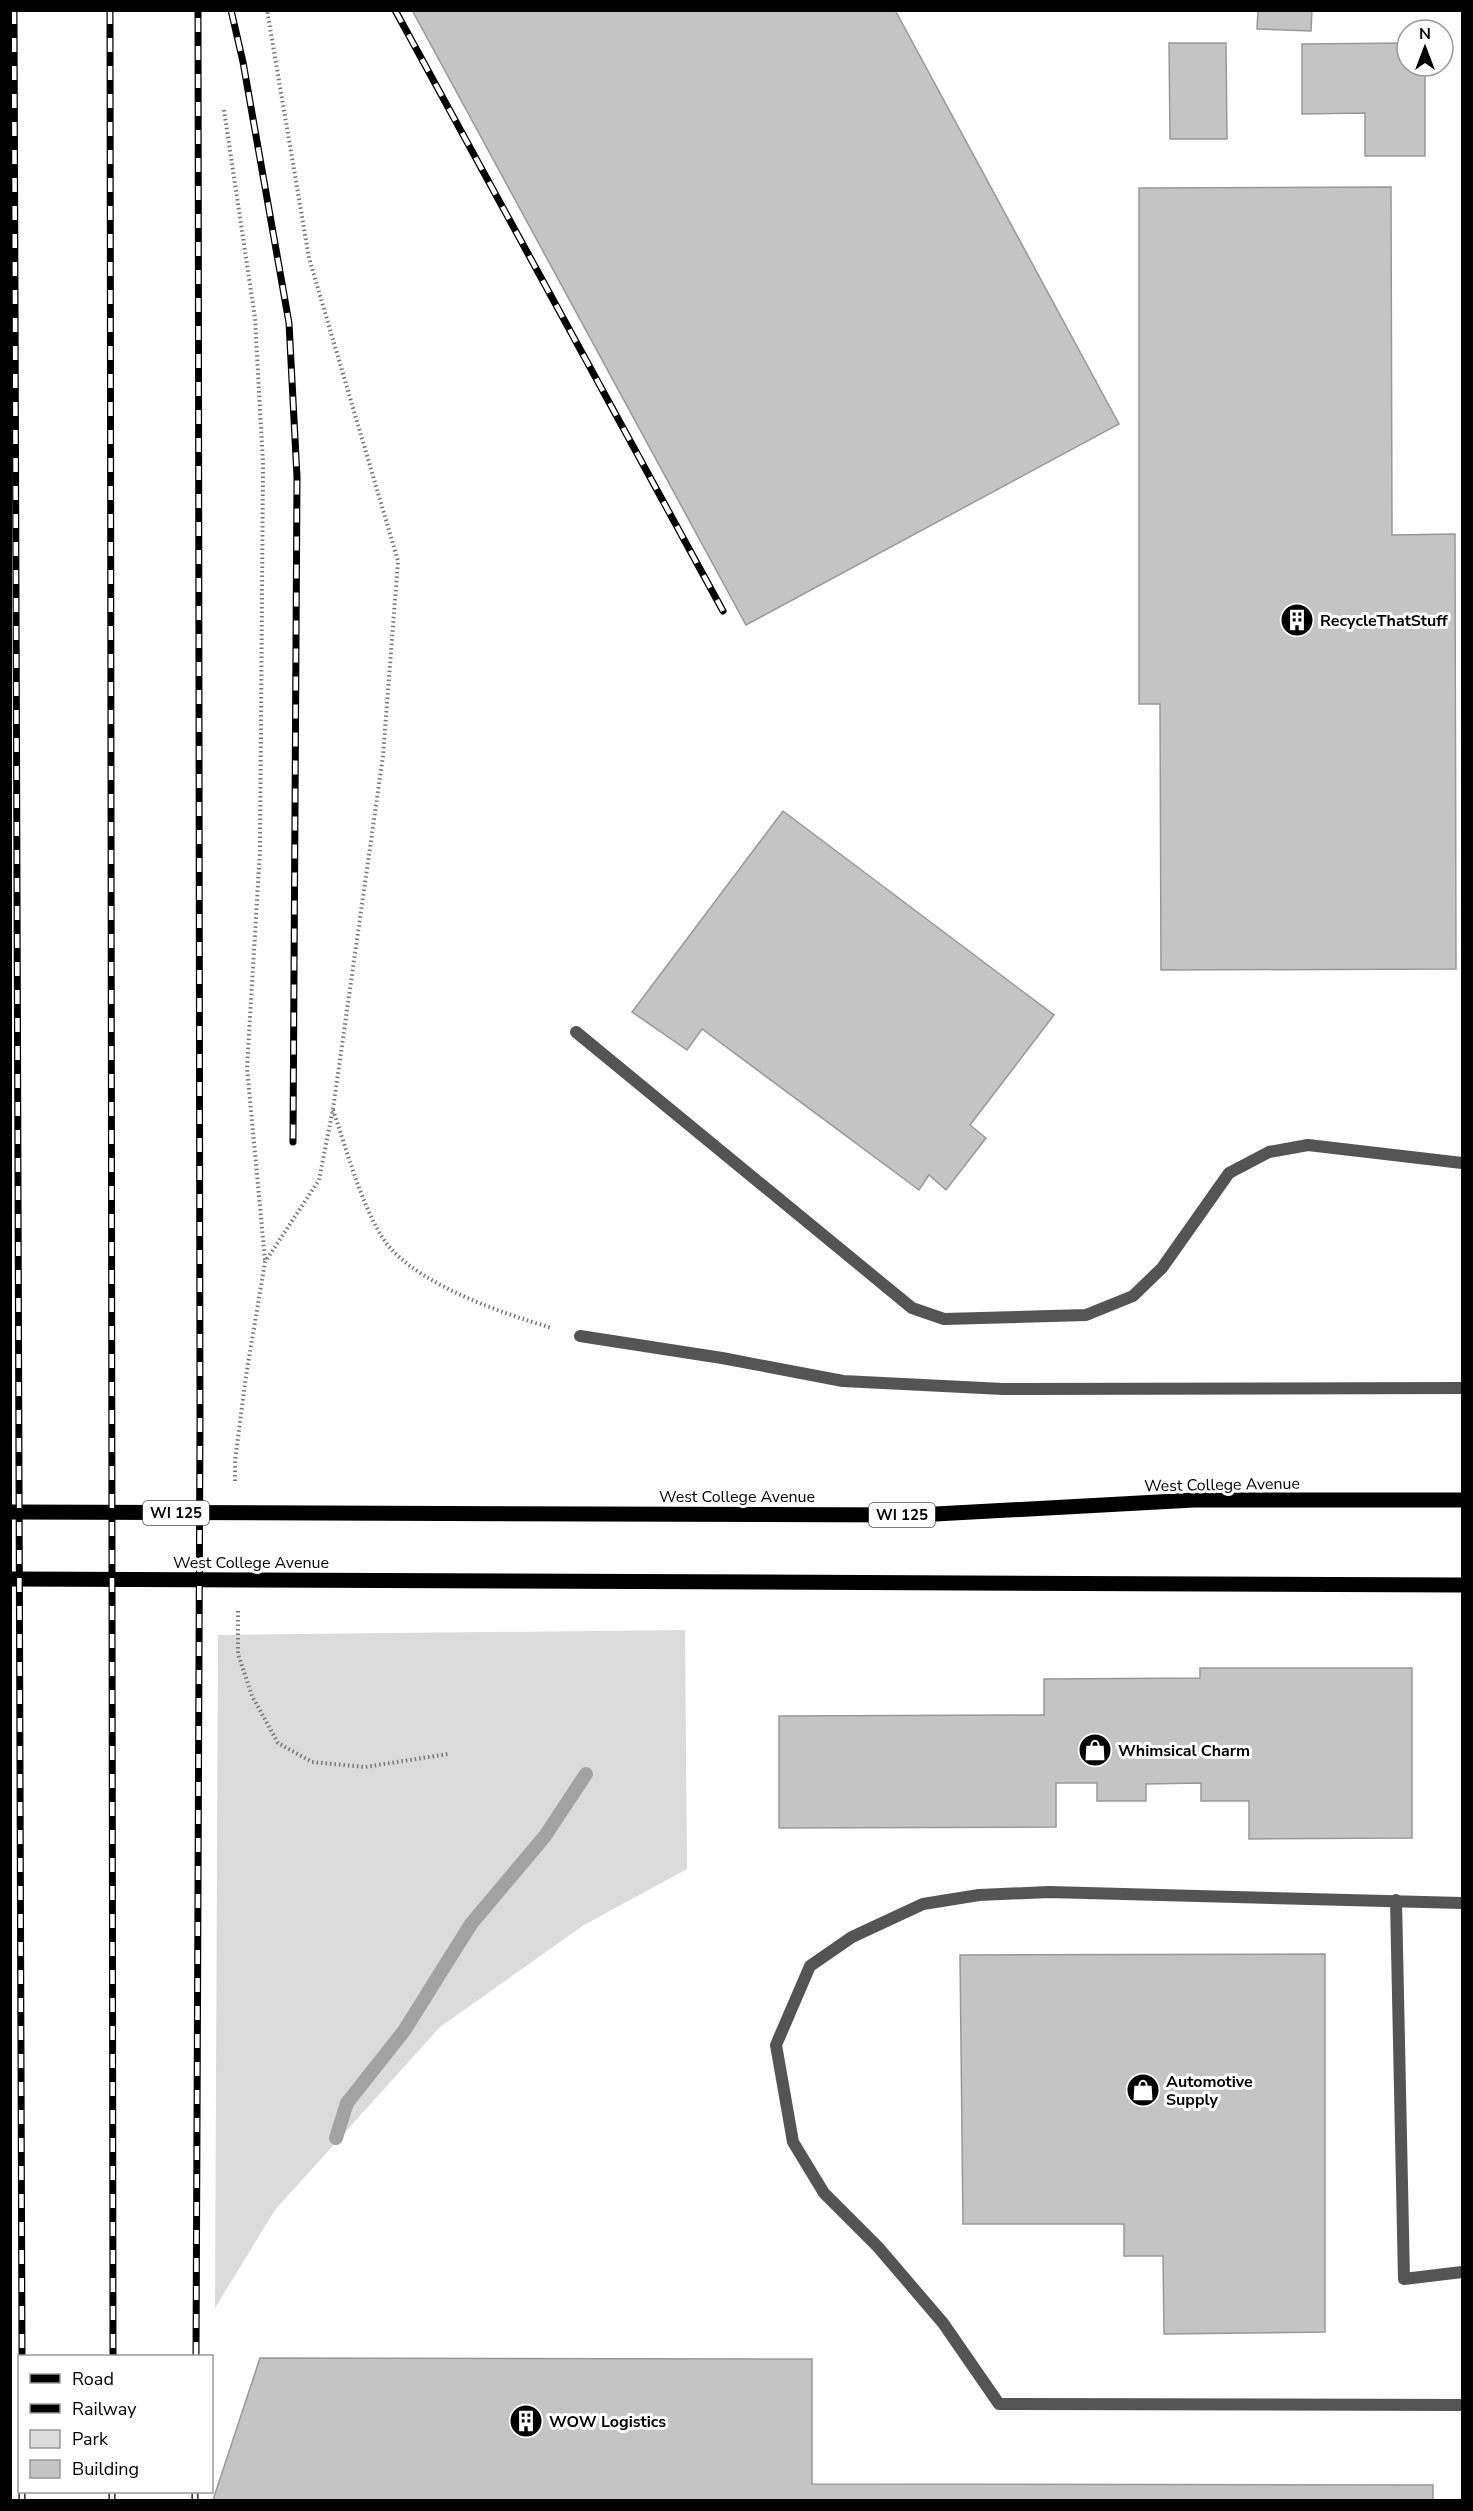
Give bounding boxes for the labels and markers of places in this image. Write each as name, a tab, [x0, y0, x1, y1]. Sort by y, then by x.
building icon: RecycleThatStuff	[1279, 602, 1315, 638]
place label: RecycleThatStuff	[1320, 610, 1449, 632]
shop icon: Whimsical Charm	[1077, 1732, 1113, 1768]
place label: Whimsical Charm	[1118, 1740, 1250, 1762]
place label: Automotive Supply	[1166, 2071, 1253, 2111]
shop icon: Automotive Supply	[1125, 2072, 1161, 2108]
building icon: WOW Logistics	[508, 2403, 544, 2439]
place label: WOW Logistics	[549, 2411, 666, 2433]

